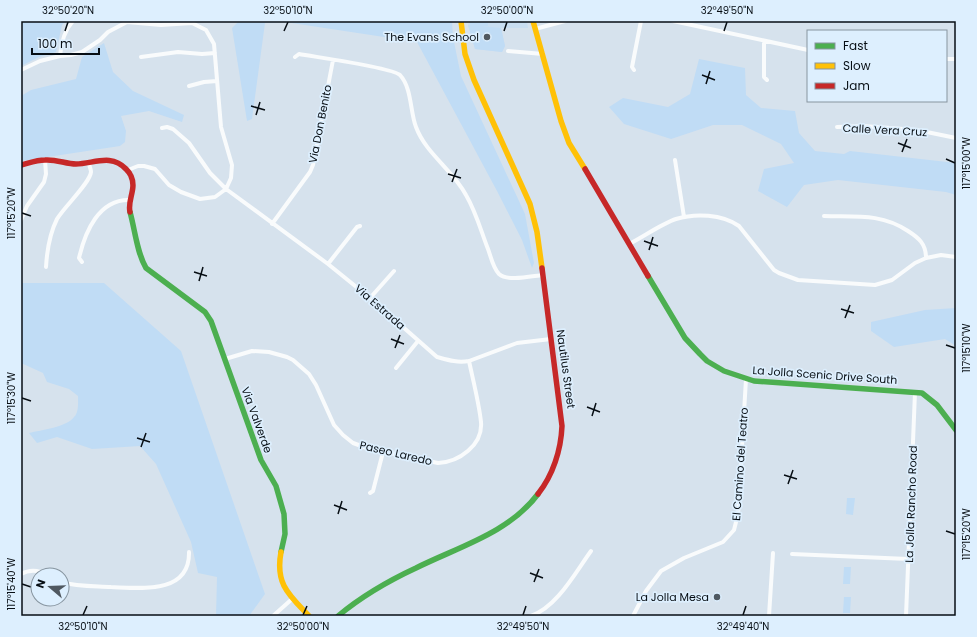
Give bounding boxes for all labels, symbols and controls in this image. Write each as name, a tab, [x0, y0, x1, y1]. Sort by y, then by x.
text: 32°50'20"N	[42, 3, 94, 18]
text: 32°50'10"N	[263, 3, 313, 18]
text: 32°50'00"N	[481, 3, 533, 18]
text: 32°49'50"N	[701, 3, 753, 18]
place label: The Evans School	[384, 29, 479, 45]
scale bar	[32, 30, 99, 56]
legend	[807, 30, 947, 102]
marker: The Evans School	[482, 32, 492, 42]
text: 100 m	[38, 35, 72, 52]
text: Fast	[843, 37, 868, 54]
text: Slow	[843, 57, 871, 74]
text: Jam	[843, 77, 870, 94]
street label: Via Don Benito	[305, 83, 335, 165]
street label: Calle Vera Cruz	[842, 120, 928, 140]
text: 117°15'00"W	[959, 137, 974, 189]
text: 117°15'20"W	[4, 187, 19, 239]
street label: Via Estrada	[351, 281, 409, 333]
text: 117°15'10"W	[959, 323, 974, 373]
street label: Nautilus Street	[553, 328, 579, 410]
street label: La Jolla Scenic Drive South	[752, 362, 898, 388]
text: 117°15'30"W	[4, 372, 19, 424]
street label: Via Valverde	[238, 385, 276, 456]
street label: El Camino del Teatro	[728, 407, 752, 521]
street label: Paseo Laredo	[358, 437, 434, 469]
street label: La Jolla Rancho Road	[901, 445, 921, 563]
text: 117°15'20"W	[959, 508, 974, 560]
text: 117°15'40"W	[4, 558, 19, 610]
north arrow	[30, 567, 70, 607]
text: N	[32, 577, 49, 590]
place label: La Jolla Mesa	[636, 589, 709, 605]
marker: La Jolla Mesa	[712, 592, 722, 602]
text: 32°50'10"N	[58, 619, 108, 634]
text: 32°50'00"N	[277, 619, 329, 634]
text: 32°49'50"N	[497, 619, 549, 634]
text: 32°49'40"N	[717, 619, 769, 634]

